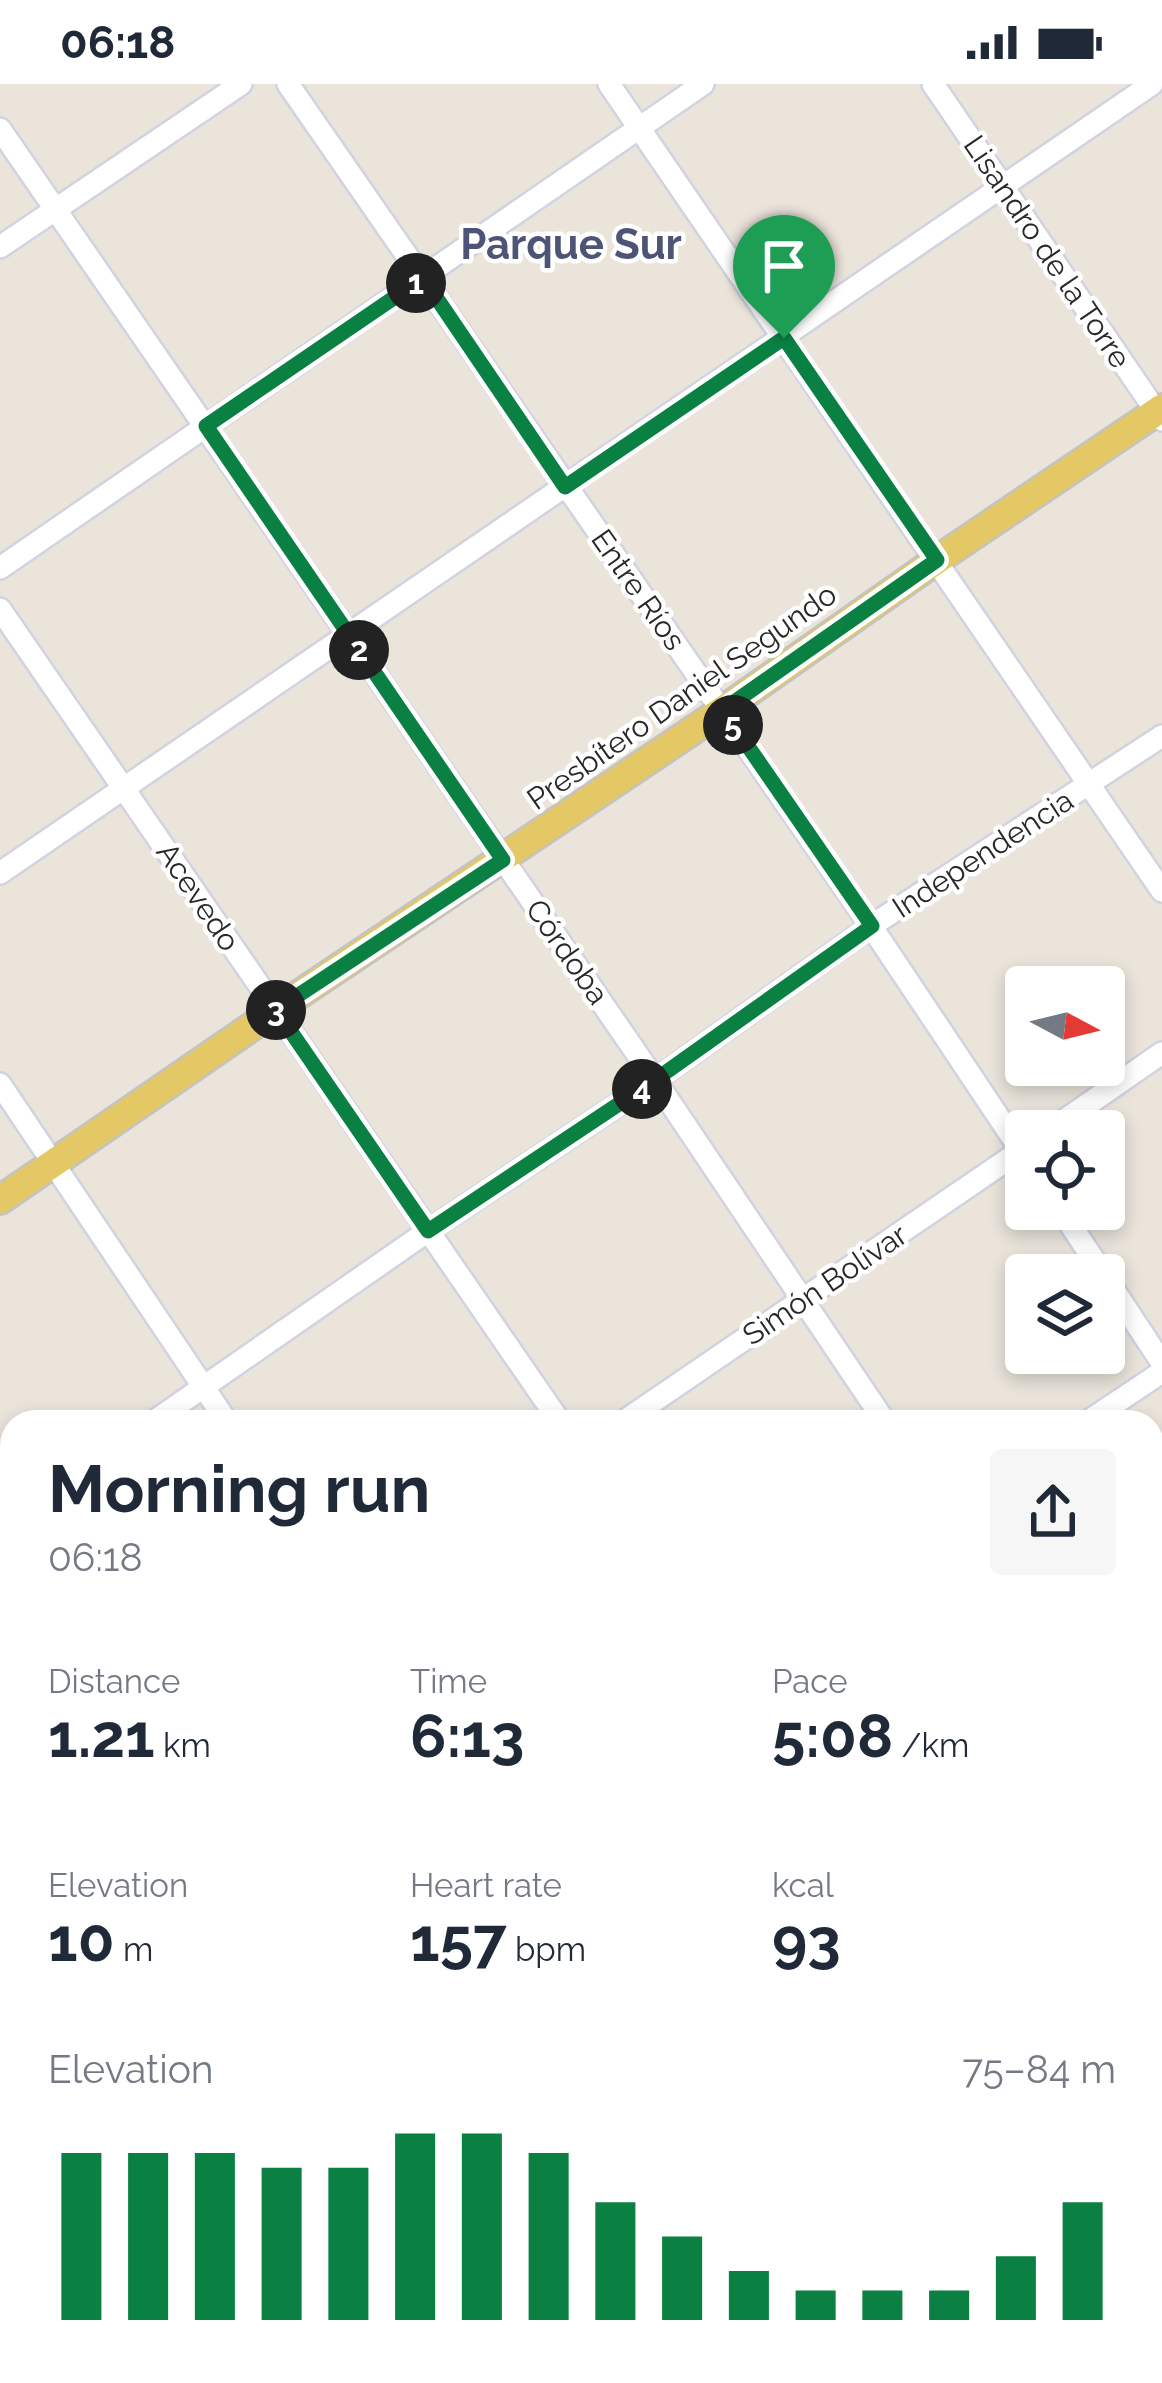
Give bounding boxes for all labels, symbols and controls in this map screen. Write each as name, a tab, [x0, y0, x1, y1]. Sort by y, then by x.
text: 06:18	[60, 16, 175, 69]
street label: Lisandro de la Torre	[957, 129, 1138, 375]
pin	[733, 215, 835, 338]
district label: Parque Sur	[460, 220, 682, 269]
icon: arrive	[751, 233, 817, 299]
pin: 1	[386, 253, 446, 313]
text: 1	[408, 263, 424, 302]
street label: Entre Ríos	[584, 523, 693, 657]
street label: Presbítero Daniel Segundo	[520, 576, 843, 817]
pin: 2	[329, 620, 389, 680]
text: 2	[350, 630, 368, 669]
pin: 5	[703, 695, 763, 755]
text: 5	[724, 705, 742, 744]
street label: Independencia	[886, 782, 1079, 925]
street label: Acevedo	[150, 836, 247, 957]
street label: Córdoba	[519, 893, 616, 1011]
north arrow	[1005, 966, 1125, 1086]
map controls	[1005, 966, 1125, 1374]
pin: 3	[246, 980, 306, 1040]
text: 3	[267, 990, 285, 1029]
pin: 4	[612, 1059, 672, 1119]
text: 4	[633, 1069, 651, 1108]
button: locate	[1005, 1110, 1125, 1230]
street label: Simón Bolívar	[736, 1217, 914, 1352]
button: layers	[1005, 1254, 1125, 1374]
button: share	[990, 1449, 1116, 1575]
text: Morning run	[48, 1450, 430, 1527]
text: 06:18	[48, 1534, 143, 1580]
text: Distance	[48, 1662, 180, 1701]
text: Time	[410, 1662, 487, 1701]
text: Pace	[772, 1662, 848, 1701]
text: 1.21	[48, 1701, 155, 1771]
text: 6:13	[410, 1701, 524, 1771]
text: 5:08	[772, 1701, 893, 1771]
text: km	[155, 1726, 211, 1765]
text: /km	[893, 1726, 969, 1765]
text: Elevation	[48, 1866, 188, 1905]
text: Heart rate	[410, 1866, 562, 1905]
text: kcal	[772, 1866, 834, 1905]
text: 10	[48, 1905, 114, 1975]
text: 157	[410, 1905, 507, 1975]
text: 93	[772, 1905, 841, 1975]
text: m	[114, 1930, 153, 1969]
text: bpm	[507, 1930, 586, 1969]
text: Elevation	[48, 2046, 214, 2092]
text: 75–84 m	[962, 2046, 1116, 2092]

